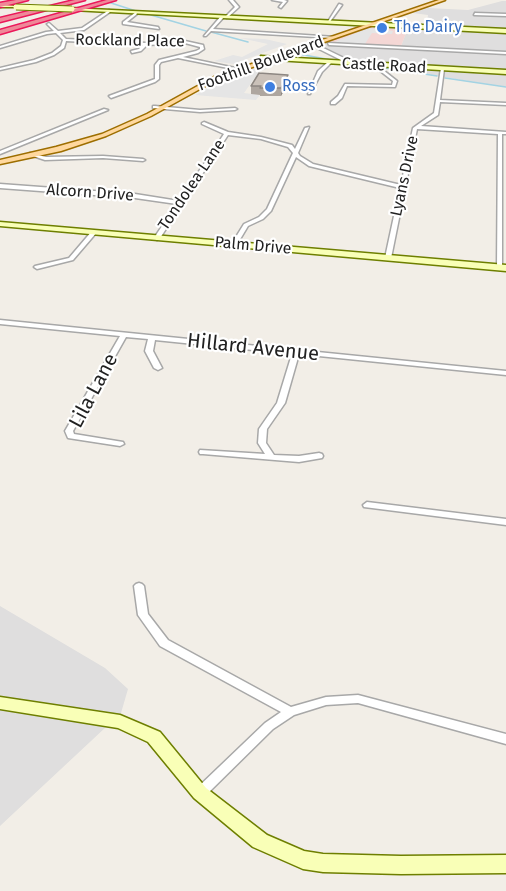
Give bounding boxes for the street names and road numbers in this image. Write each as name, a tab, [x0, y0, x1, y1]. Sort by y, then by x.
street label: Rockland Place	[75, 30, 185, 52]
street label: Foothill Boulevard	[195, 32, 327, 96]
street label: Castle Road	[341, 54, 427, 78]
street label: Lyans Drive	[387, 134, 423, 218]
street label: Tondolea Lane	[154, 136, 230, 234]
street label: Alcorn Drive	[46, 180, 134, 206]
street label: Palm Drive	[214, 233, 292, 259]
street label: Hillard Avenue	[186, 329, 320, 367]
street label: Lila Lane	[64, 350, 124, 432]

